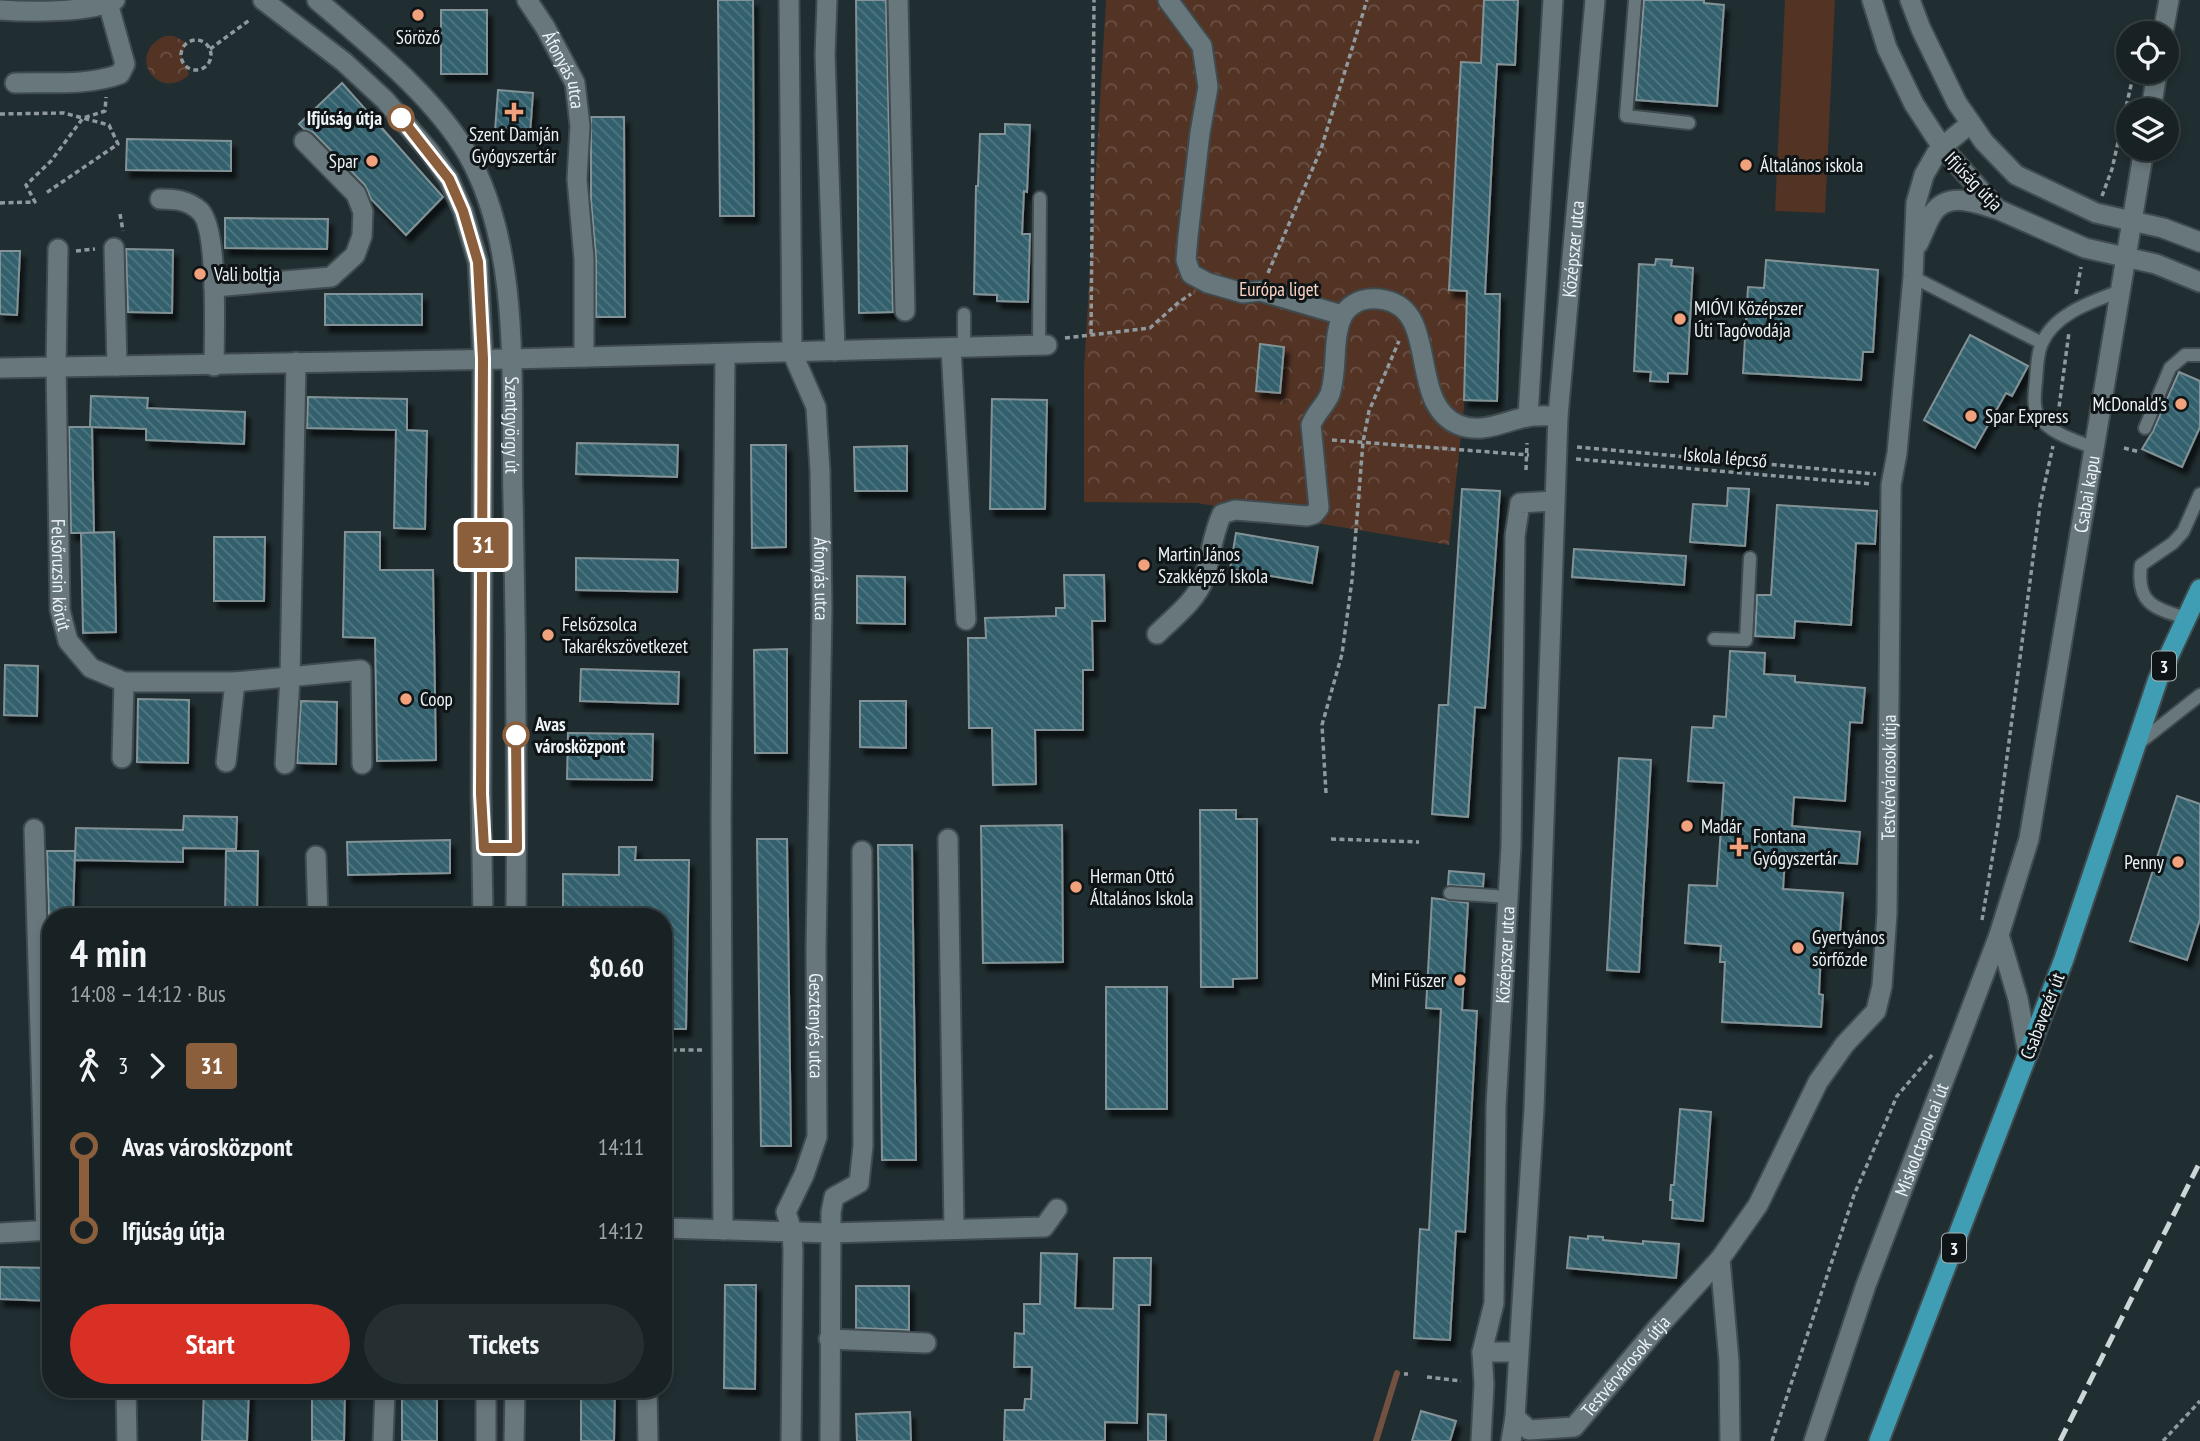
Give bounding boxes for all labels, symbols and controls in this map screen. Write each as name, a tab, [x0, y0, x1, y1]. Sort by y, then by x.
marker: Söröző	[410, 7, 426, 23]
map controls	[2116, 21, 2179, 161]
button: locate	[2116, 21, 2179, 84]
place label: Söröző	[396, 25, 440, 49]
street label: Áfonyás utca	[537, 27, 590, 110]
button: layers	[2116, 98, 2179, 161]
marker: Szent Damján Gyógyszertár	[506, 104, 522, 120]
marker: Ifjúság útja	[388, 105, 414, 131]
place label: Ifjúság útja	[307, 106, 382, 130]
place label: Szent Damján Gyógyszertár	[469, 122, 559, 168]
street label: Ifjúság útja	[1940, 146, 2008, 216]
place label: Spar	[329, 149, 359, 173]
marker: Spar	[364, 153, 380, 169]
place label: Általános iskola	[1760, 153, 1863, 177]
marker: Általános iskola	[1738, 157, 1754, 173]
street label: Középszer utca	[1557, 199, 1589, 298]
place label: Vali boltja	[213, 262, 280, 286]
marker: Vali boltja	[192, 266, 208, 282]
park label: Európa liget	[1239, 277, 1320, 301]
place label: MIÓVI Középszer Úti Tagóvodája	[1694, 296, 1804, 342]
marker: MIÓVI Középszer Úti Tagóvodája	[1672, 311, 1688, 327]
street label: Szentgyörgy út	[500, 376, 525, 475]
place label: McDonald's	[2092, 392, 2167, 416]
marker: McDonald's	[2173, 396, 2189, 412]
place label: Spar Express	[1985, 404, 2068, 428]
marker: Spar Express	[1963, 408, 1979, 424]
street label: Iskola lépcső	[1682, 441, 1768, 473]
street label: Csabai kapu	[2068, 454, 2105, 535]
street label: Felsőruzsin körút	[47, 519, 77, 634]
line badge: 31	[452, 522, 514, 568]
text: 31	[472, 529, 494, 560]
street label: Áfonyás utca	[809, 537, 834, 621]
place label: Martin János Szakképző Iskola	[1158, 542, 1268, 588]
marker: Martin János Szakképző Iskola	[1136, 557, 1152, 573]
place label: Felsőzsolca Takarékszövetkezet	[562, 612, 689, 658]
marker: Felsőzsolca Takarékszövetkezet	[540, 627, 556, 643]
road number: 3	[2152, 652, 2176, 680]
place label: Coop	[420, 687, 453, 711]
marker: Coop	[398, 691, 414, 707]
place label: Avas városközpont	[534, 712, 626, 758]
street label: Testvérvárosok útja	[1876, 715, 1901, 840]
marker: Avas városközpont	[503, 722, 529, 748]
place label: Madár	[1701, 814, 1743, 838]
marker: Madár	[1679, 818, 1695, 834]
place label: Fontana Gyógyszertár	[1753, 824, 1838, 870]
marker: Fontana Gyógyszertár	[1731, 839, 1747, 855]
place label: Penny	[2124, 850, 2165, 874]
marker: Penny	[2170, 854, 2186, 870]
place label: Herman Ottó Általános Iskola	[1090, 864, 1194, 910]
marker: Herman Ottó Általános Iskola	[1068, 879, 1084, 895]
street label: Középszer utca	[1490, 906, 1520, 1004]
place label: Gyertyános sörfőzde	[1812, 925, 1885, 971]
text: 4 min	[70, 928, 147, 977]
marker: Gyertyános sörfőzde	[1790, 940, 1806, 956]
text: $0.60	[589, 951, 644, 984]
place label: Mini Fűszer	[1371, 968, 1447, 992]
street label: Csabavezér út	[2015, 969, 2070, 1063]
marker: Mini Fűszer	[1452, 972, 1468, 988]
street label: Gesztenyés utca	[804, 973, 829, 1078]
text: 14:08 – 14:12 · Bus	[70, 979, 226, 1008]
icon: walk	[70, 1047, 108, 1085]
icon: forward	[138, 1047, 176, 1085]
text: 31	[200, 1050, 223, 1081]
text: 3	[118, 1051, 128, 1080]
street label: Miskolctapolcai út	[1889, 1079, 1954, 1199]
text: Avas városközpont	[122, 1130, 292, 1163]
text: 14:11	[598, 1132, 644, 1161]
text: Ifjúság útja	[122, 1214, 225, 1247]
text: 14:12	[598, 1216, 644, 1245]
road number: 3	[1942, 1233, 1966, 1262]
button: Start	[70, 1304, 350, 1384]
button: Tickets	[364, 1304, 644, 1384]
street label: Testvérvárosok útja	[1576, 1310, 1675, 1422]

